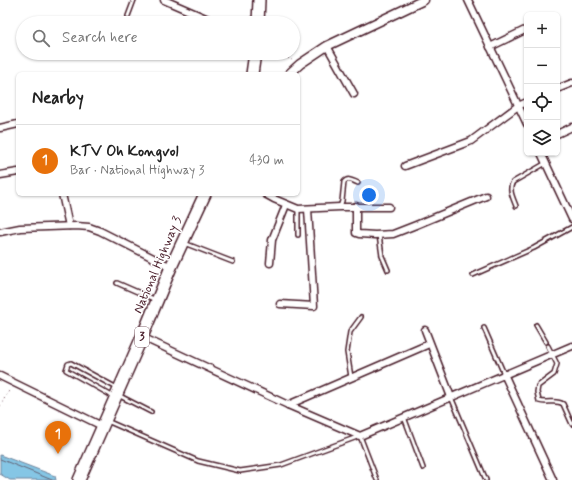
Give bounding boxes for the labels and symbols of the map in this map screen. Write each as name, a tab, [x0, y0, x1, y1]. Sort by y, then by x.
your location	[359, 185, 379, 205]
street label: National Highway 3	[130, 214, 186, 316]
road number: 3	[135, 327, 149, 347]
pin: 1	[45, 421, 71, 454]

